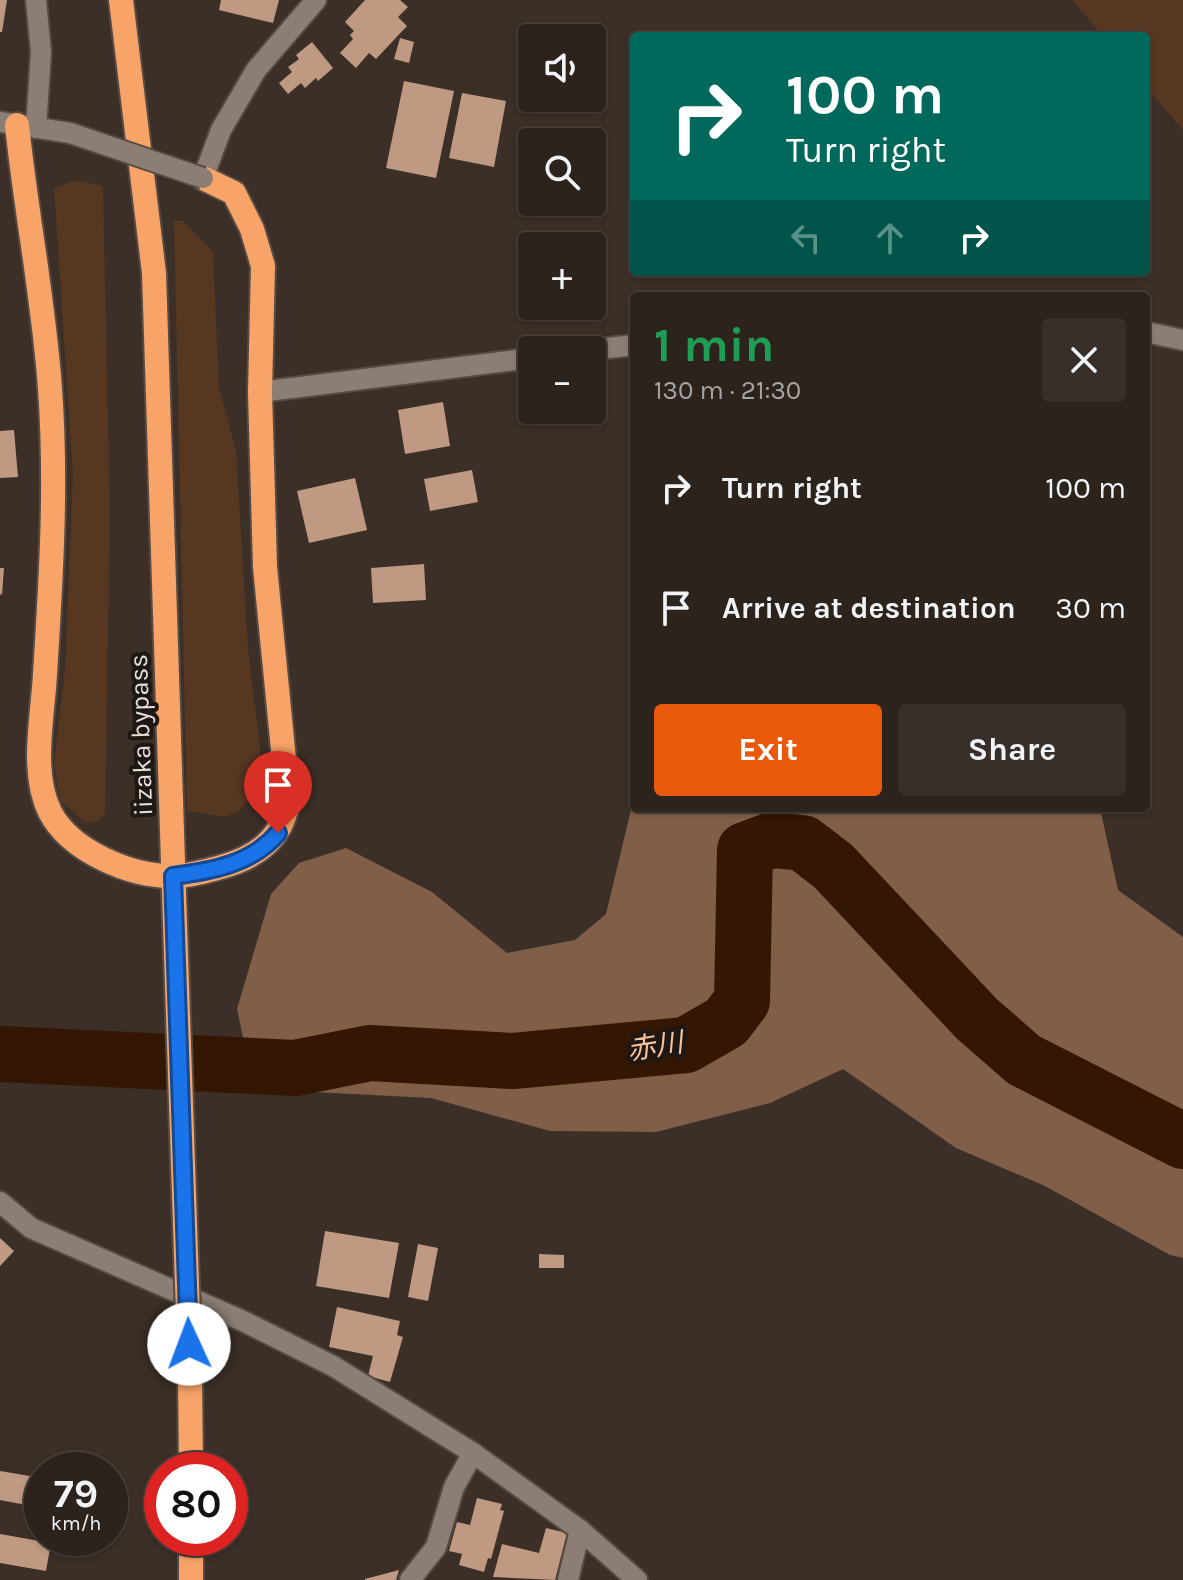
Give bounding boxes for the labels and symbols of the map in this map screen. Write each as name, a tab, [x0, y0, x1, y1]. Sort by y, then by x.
street label: iizaka bypass	[123, 654, 159, 816]
pin	[244, 751, 312, 833]
water label: 赤川	[625, 1025, 688, 1067]
position arrow	[147, 1302, 231, 1386]
speed limit sign: 80	[144, 1452, 248, 1556]

